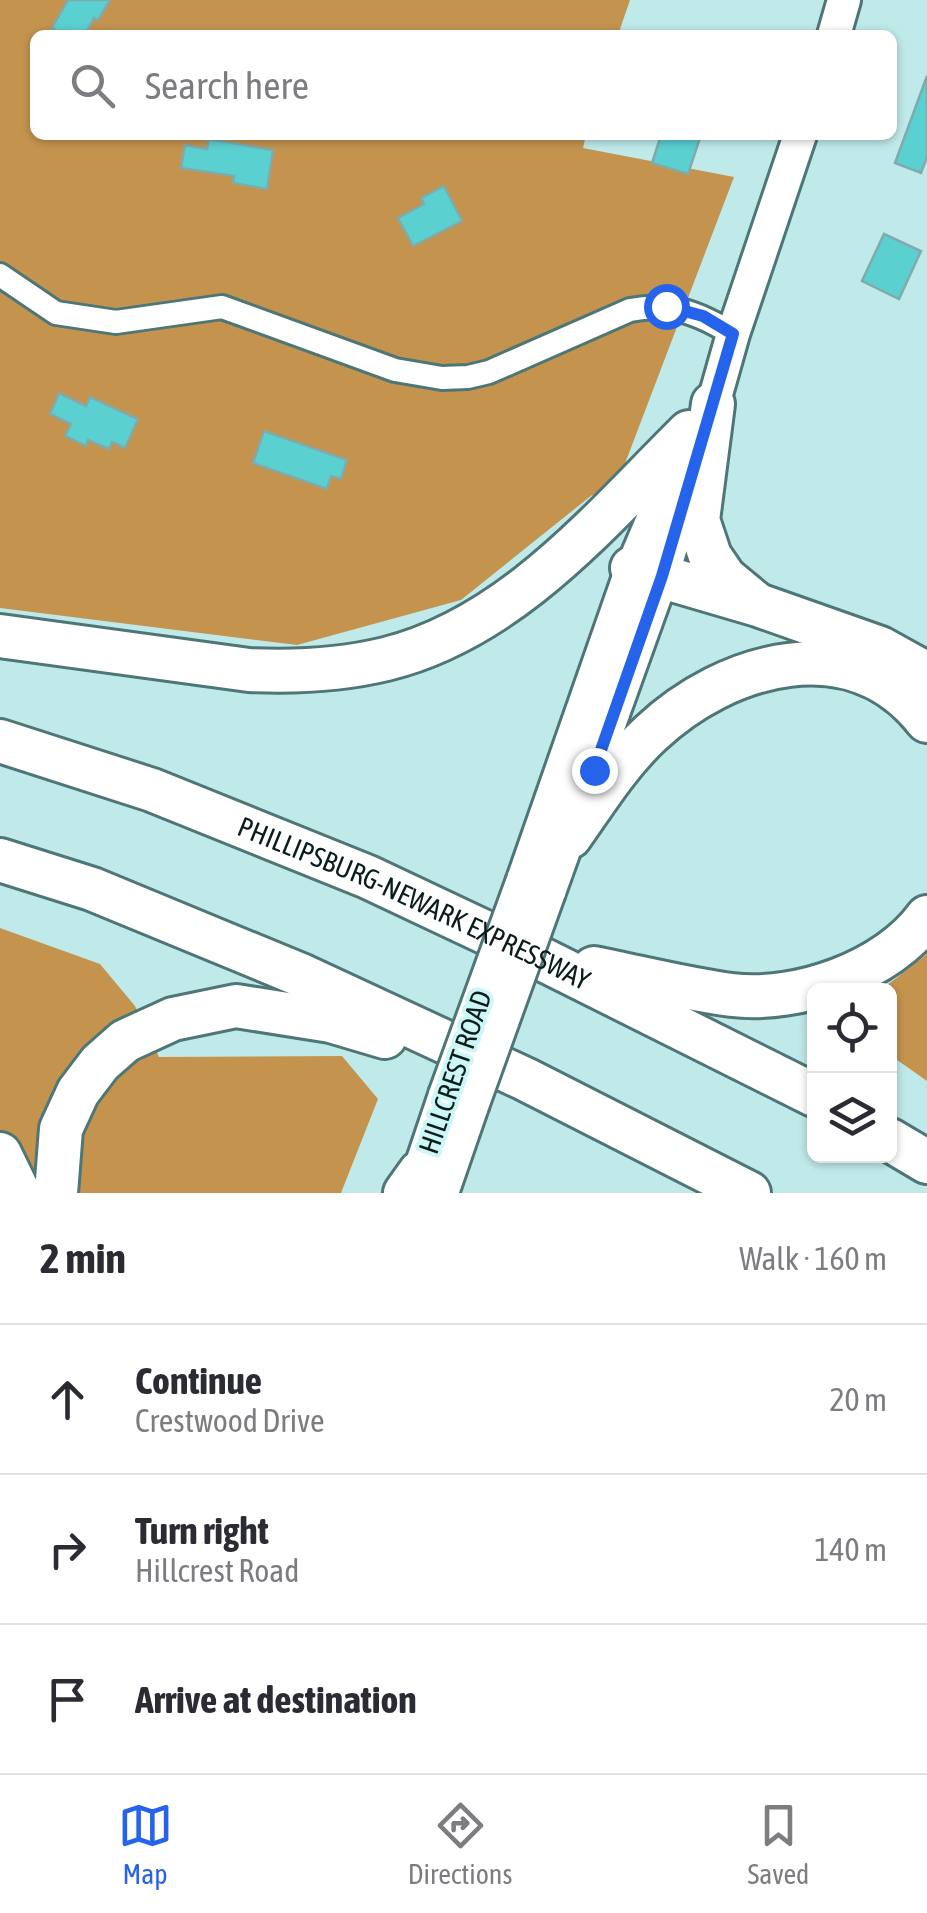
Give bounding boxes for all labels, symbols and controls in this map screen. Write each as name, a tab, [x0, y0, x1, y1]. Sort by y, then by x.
search box	[30, 30, 897, 140]
icon: search	[65, 58, 120, 113]
text: Search here	[145, 64, 309, 107]
route start	[644, 284, 690, 330]
route end	[572, 748, 618, 794]
street label: PHILLIPSBURG-NEWARK EXPRESSWAY	[233, 810, 596, 997]
map controls	[807, 983, 897, 1163]
button: locate	[807, 983, 897, 1073]
street label: HILLCREST ROAD	[412, 986, 498, 1158]
button: layers	[807, 1073, 897, 1163]
text: 2 min	[40, 1234, 126, 1282]
text: Walk · 160 m	[739, 1240, 887, 1277]
text: Continue	[135, 1359, 262, 1402]
icon: ahead	[40, 1372, 95, 1427]
text: 20 m	[829, 1381, 887, 1418]
text: Crestwood Drive	[135, 1402, 324, 1439]
text: Turn right	[135, 1509, 269, 1552]
icon: right	[40, 1522, 95, 1577]
text: 140 m	[814, 1531, 887, 1568]
text: Hillcrest Road	[135, 1552, 299, 1589]
icon: arrive	[40, 1672, 95, 1727]
text: Arrive at destination	[135, 1678, 417, 1721]
tab: Map	[118, 1798, 173, 1890]
tab: Directions	[408, 1798, 512, 1890]
tab: Saved	[748, 1798, 809, 1890]

